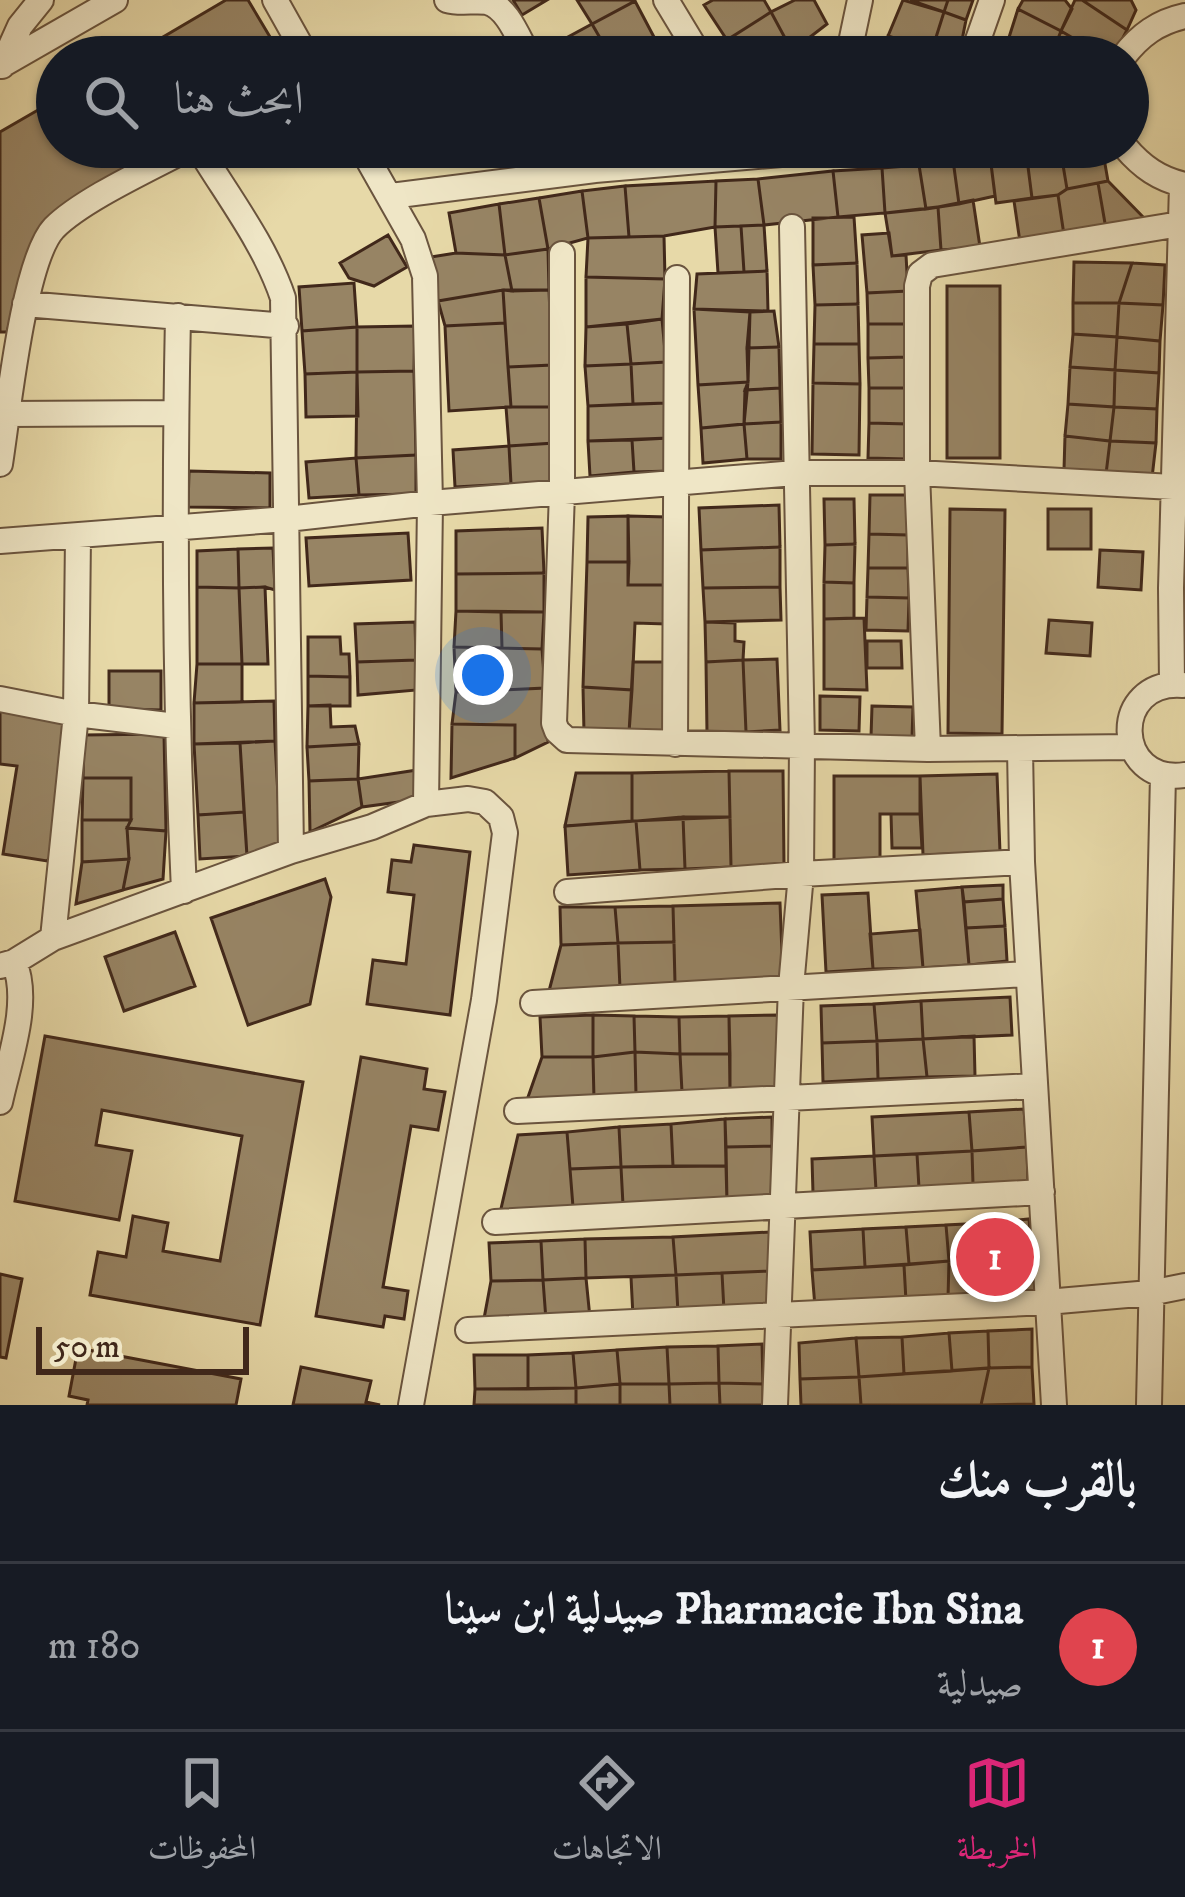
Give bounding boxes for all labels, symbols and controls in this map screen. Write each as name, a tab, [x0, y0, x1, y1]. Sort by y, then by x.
search box	[36, 36, 1149, 168]
icon: search	[78, 69, 144, 135]
text: ابحث هنا	[174, 72, 304, 128]
your location	[453, 645, 513, 705]
pin: 1	[956, 1212, 1034, 1302]
scale bar	[36, 1321, 249, 1374]
text: 50 m	[54, 1327, 120, 1368]
text: بالقرب منك	[938, 1449, 1137, 1513]
text: Pharmacie Ibn Sina صيدلية ابن سينا	[445, 1582, 1023, 1638]
text: 180 m	[48, 1622, 141, 1671]
text: 1	[1091, 1622, 1105, 1671]
text: صيدلية	[937, 1660, 1023, 1709]
tab: المحفوظات	[148, 1750, 256, 1880]
tab: الاتجاهات	[552, 1750, 662, 1880]
tab: الخريطة	[957, 1750, 1037, 1880]

